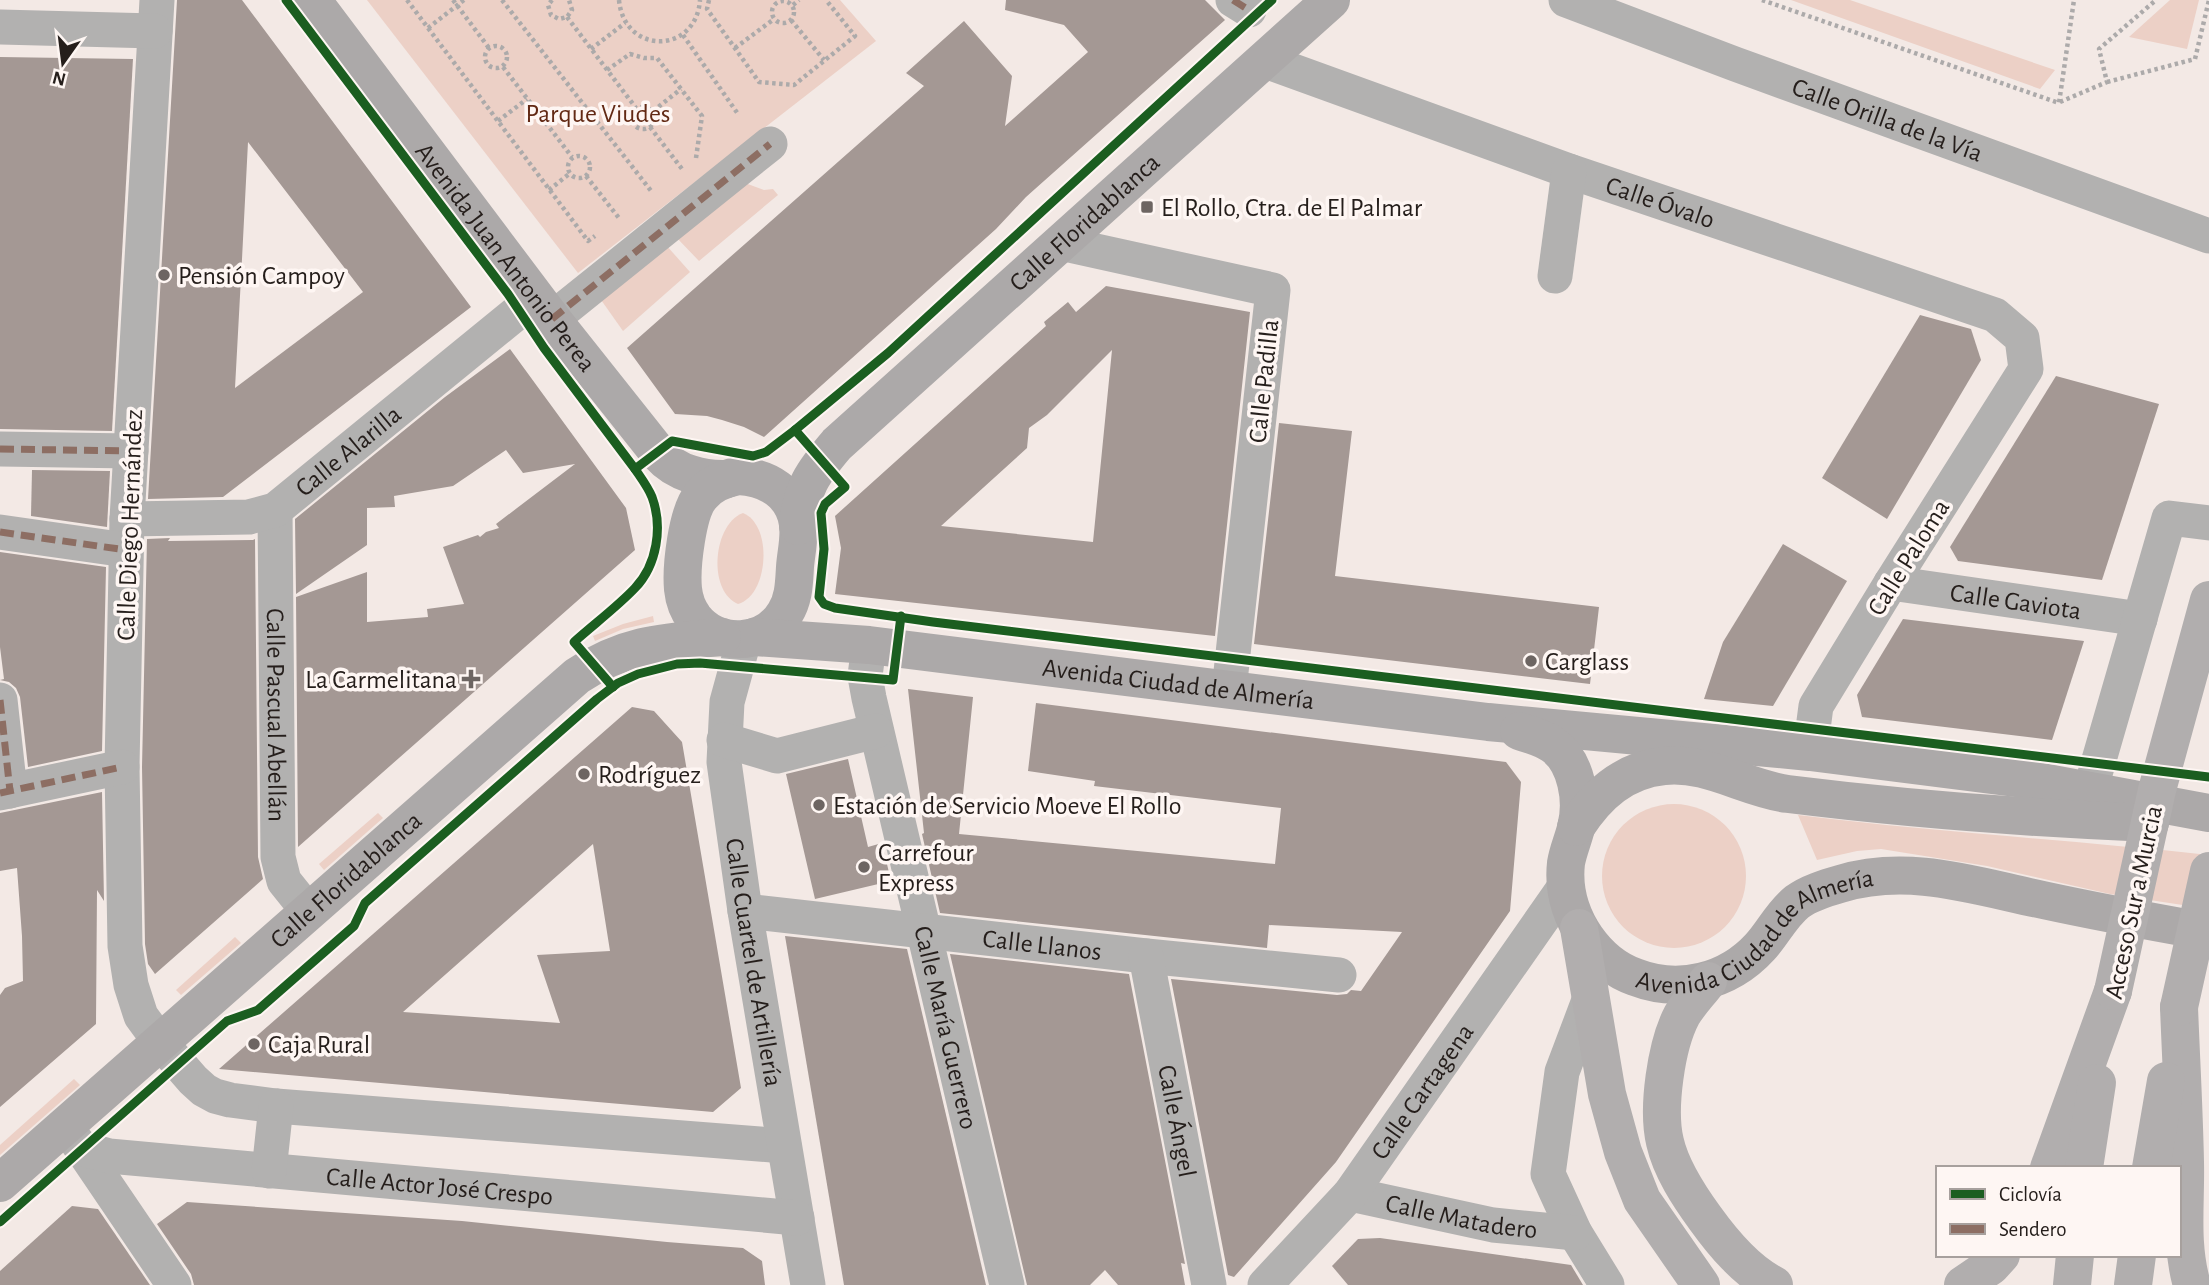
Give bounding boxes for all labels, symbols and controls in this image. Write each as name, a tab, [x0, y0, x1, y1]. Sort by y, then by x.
north arrow	[28, 28, 98, 98]
text: N	[51, 67, 68, 89]
street label: Calle Orilla de la Vía	[1788, 74, 1986, 167]
park label: Parque Viudes	[525, 101, 671, 127]
street label: Avenida Juan Antonio Perea	[410, 138, 600, 377]
street label: Calle Floridablanca	[1005, 149, 1165, 296]
street label: Calle Óvalo	[1602, 172, 1718, 233]
place label: El Rollo, Ctra. de El Palmar	[1161, 195, 1423, 221]
marker: El Rollo, Ctra. de El Palmar	[1139, 199, 1155, 215]
place label: Pensión Campoy	[178, 263, 345, 289]
marker: Pensión Campoy	[156, 267, 172, 283]
street label: Calle Padilla	[1245, 318, 1283, 444]
street label: Calle Alarilla	[291, 401, 406, 502]
street label: Calle Diego Hernández	[113, 409, 147, 641]
street label: Calle Paloma	[1863, 495, 1955, 620]
street label: Calle Gaviota	[1948, 580, 2083, 624]
street label: Calle Pascual Abellán	[262, 608, 290, 822]
place label: Carglass	[1545, 649, 1629, 675]
marker: Carglass	[1523, 653, 1539, 669]
street label: Avenida Ciudad de Almería	[1041, 655, 1316, 714]
place label: La Carmelitana	[305, 667, 457, 693]
marker: La Carmelitana	[463, 671, 479, 687]
place label: Rodríguez	[598, 762, 701, 788]
marker: Rodríguez	[576, 766, 592, 782]
place label: Estación de Servicio Moeve El Rollo	[833, 793, 1182, 819]
marker: Estación de Servicio Moeve El Rollo	[811, 797, 827, 813]
street label: Acceso Sur a Murcia	[2101, 803, 2167, 1001]
street label: Calle Floridablanca	[266, 807, 427, 953]
street label: Calle Cuartel de Artillería	[721, 837, 786, 1089]
place label: Carrefour Express	[878, 840, 974, 896]
marker: Carrefour Express	[856, 859, 872, 875]
street label: Avenida Ciudad de Almería	[1633, 865, 1875, 999]
street label: Calle María Guerrero	[909, 923, 982, 1132]
street label: Calle Llanos	[981, 926, 1103, 965]
street label: Calle Cartagena	[1367, 1019, 1479, 1164]
place label: Caja Rural	[268, 1032, 370, 1058]
marker: Caja Rural	[246, 1036, 262, 1052]
street label: Calle Ángel	[1153, 1063, 1200, 1180]
street label: Calle Actor José Crespo	[325, 1164, 554, 1210]
legend	[1936, 1166, 2181, 1257]
text: Ciclovía	[1999, 1184, 2062, 1205]
street label: Calle Matadero	[1383, 1190, 1539, 1243]
text: Sendero	[1999, 1219, 2067, 1240]

